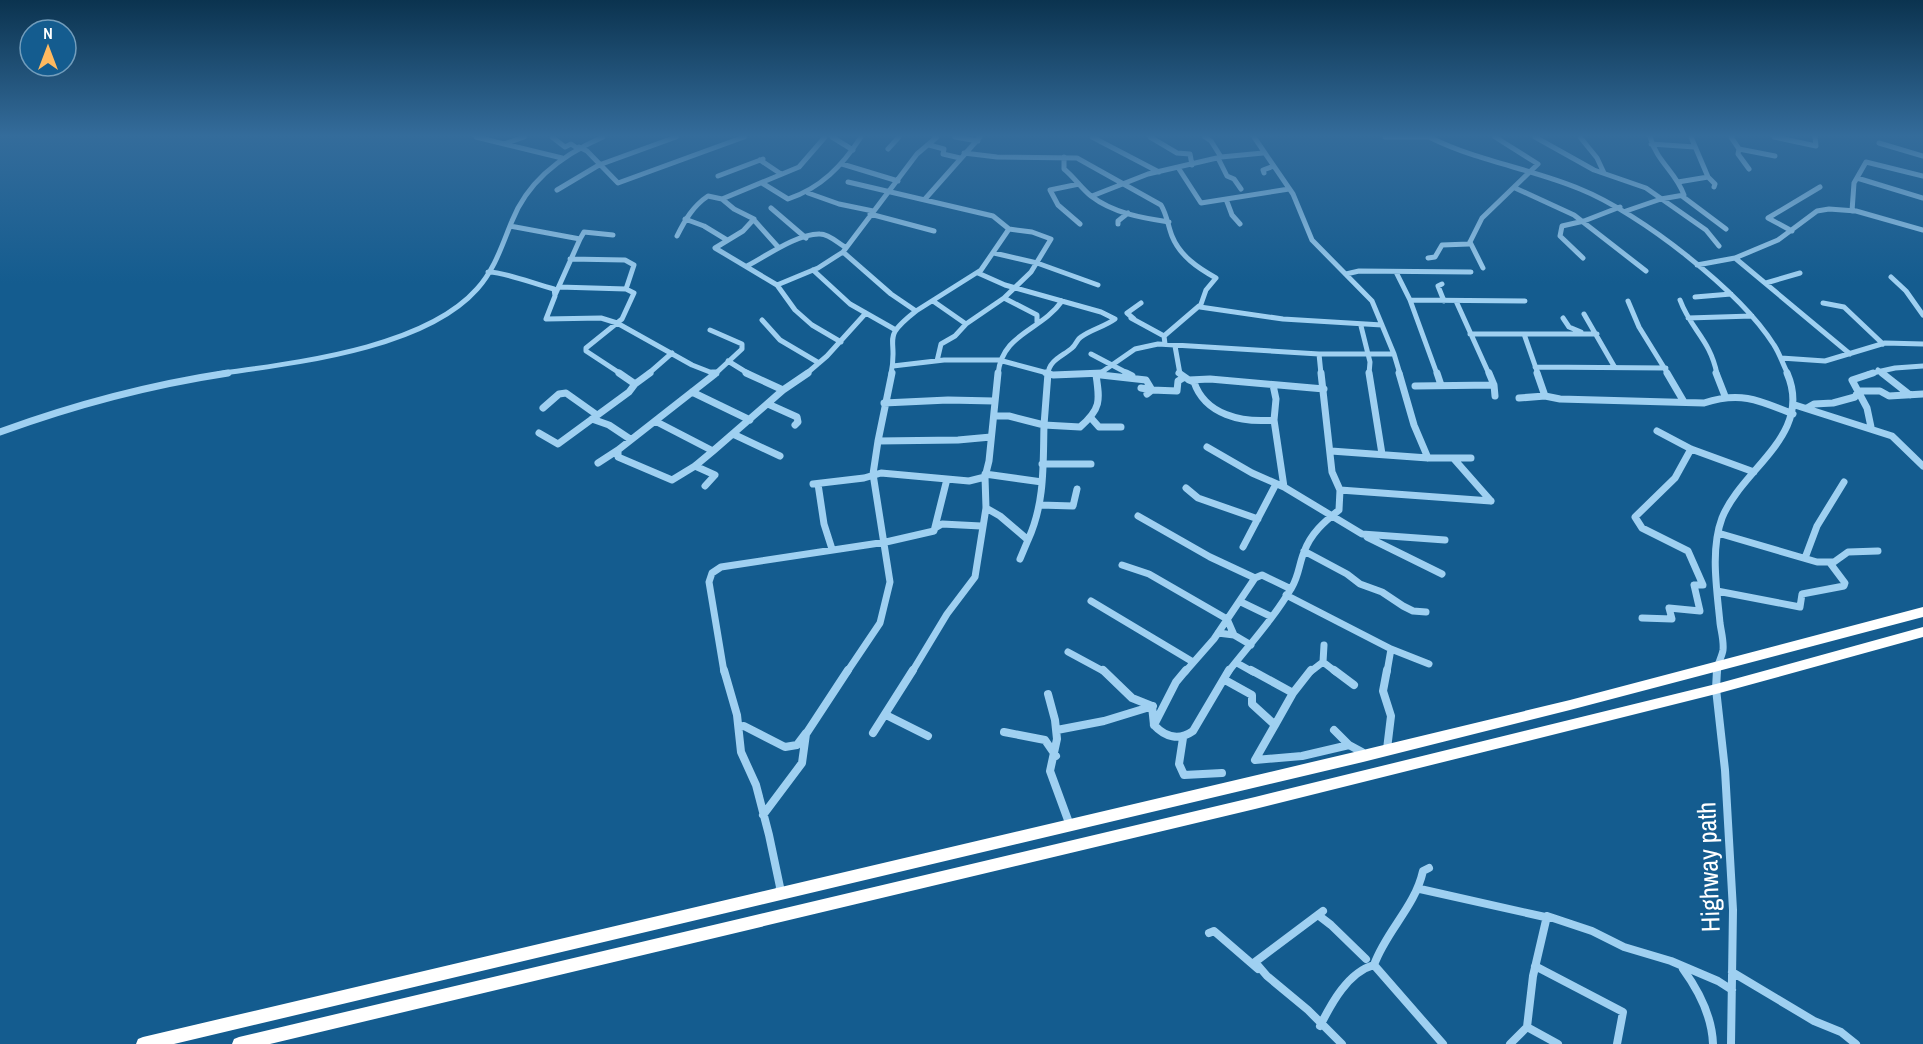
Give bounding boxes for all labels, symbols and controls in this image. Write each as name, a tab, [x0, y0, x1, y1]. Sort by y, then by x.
north arrow	[18, 18, 78, 78]
text: N	[43, 22, 53, 44]
street label: Highway path	[1688, 801, 1728, 933]

